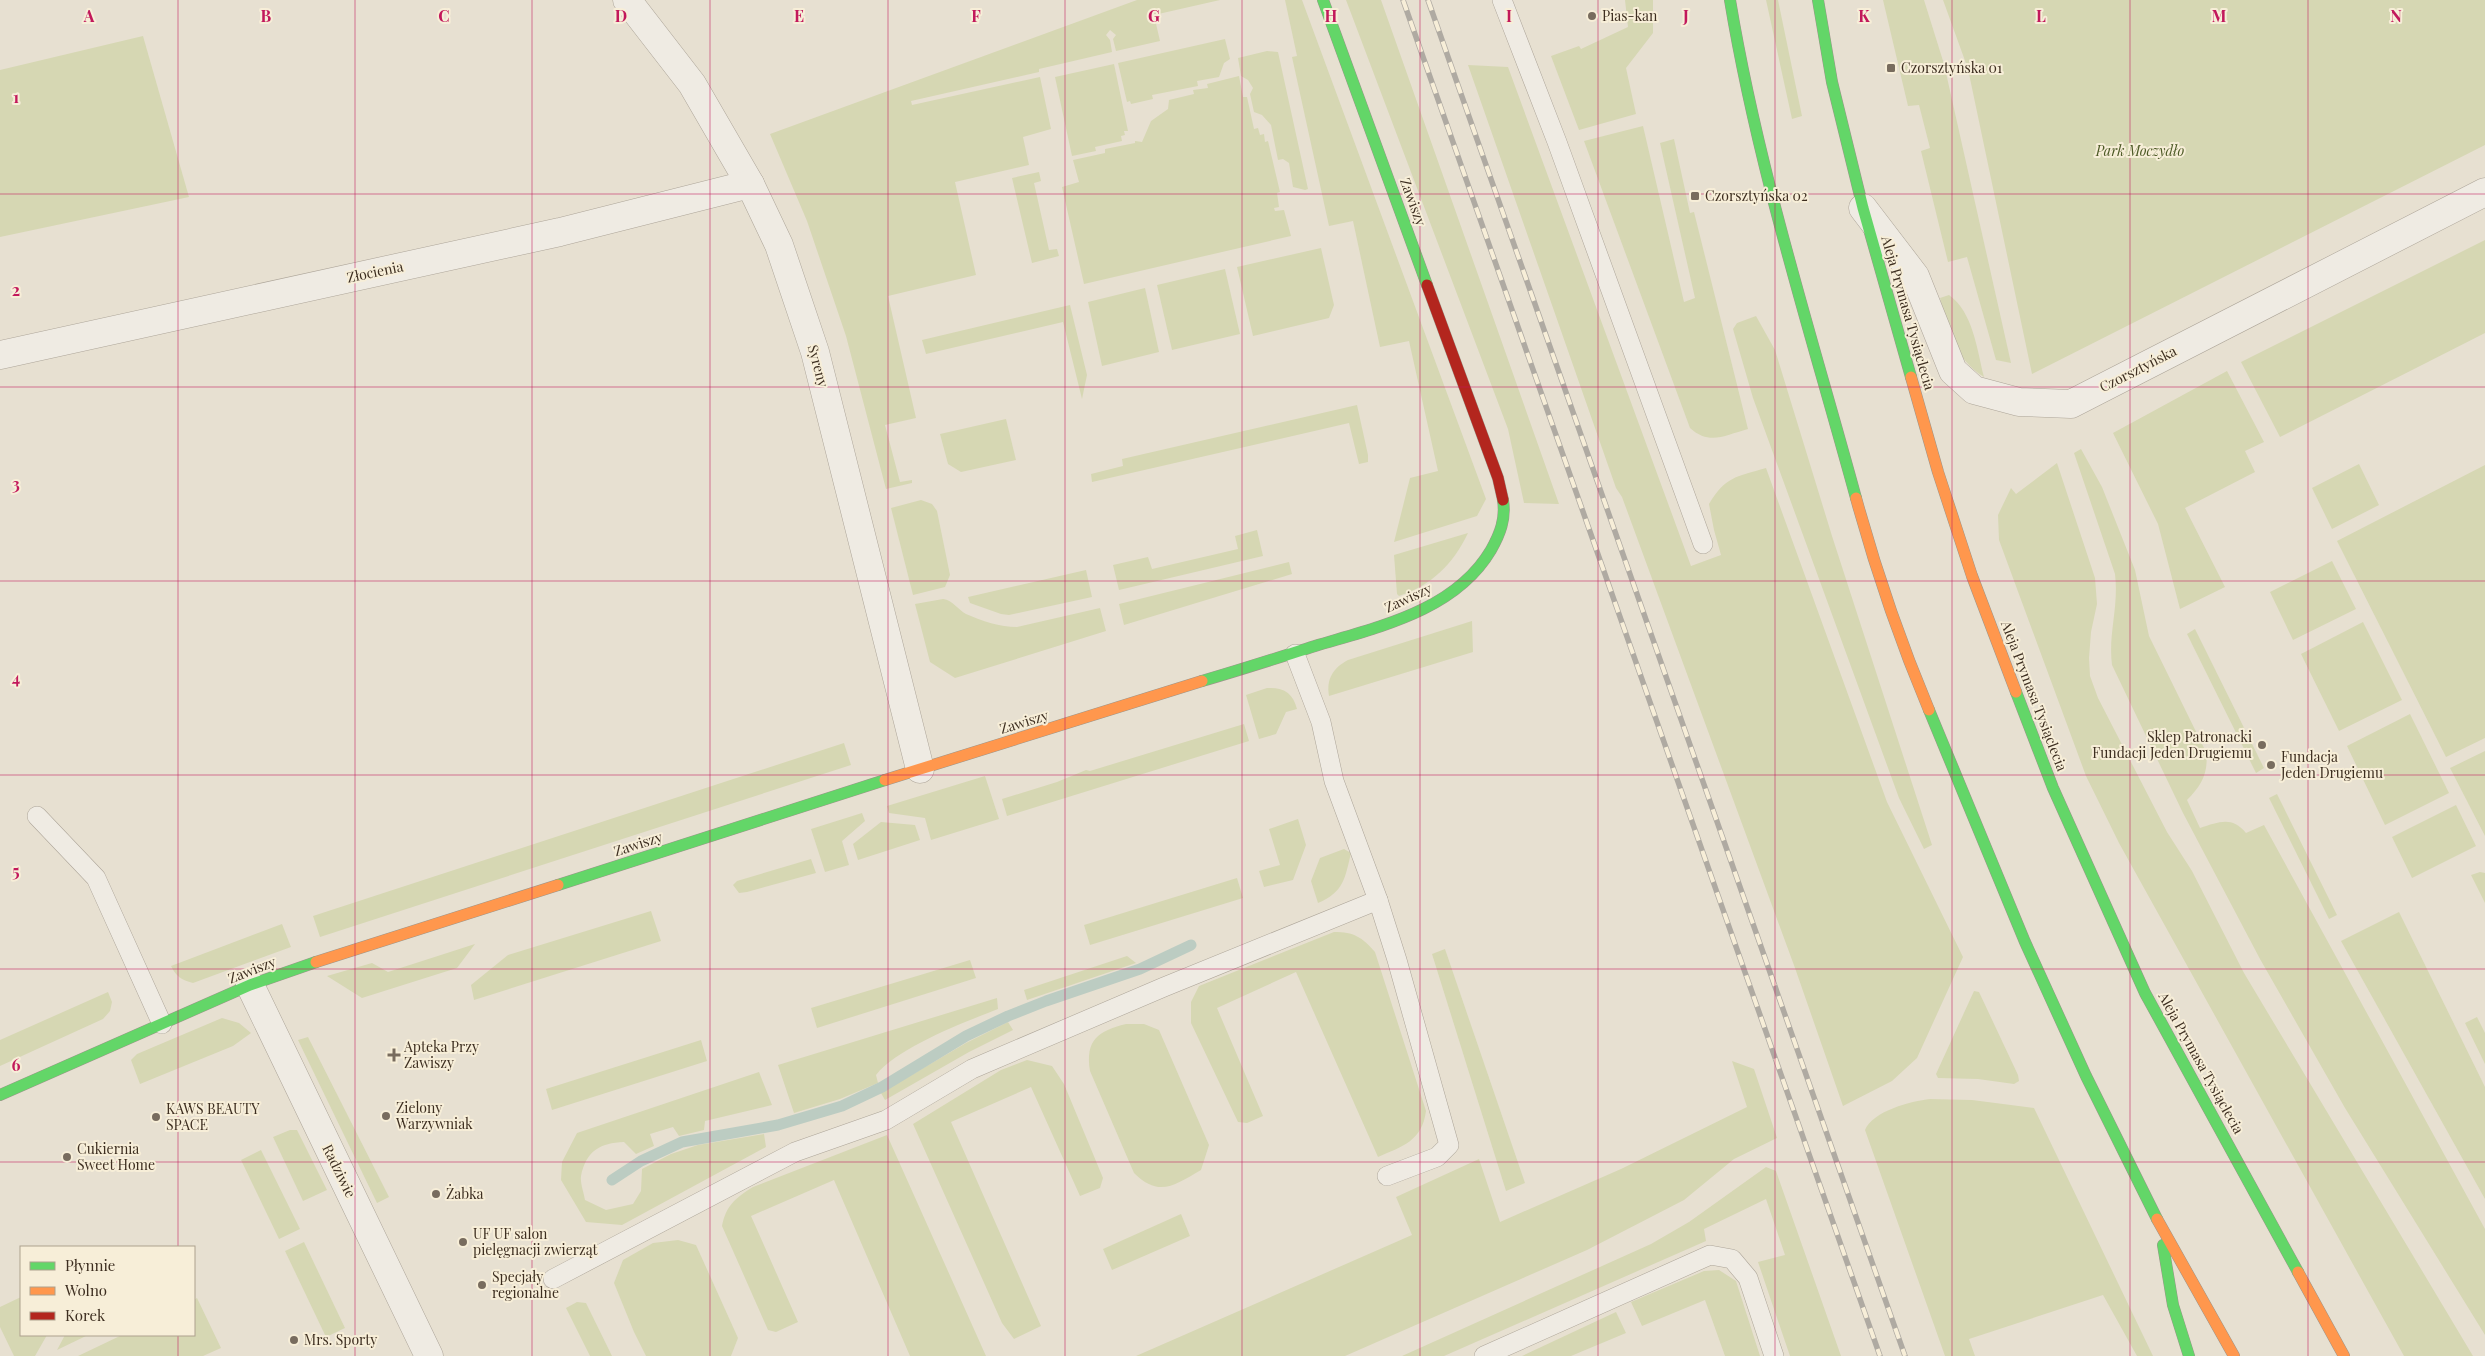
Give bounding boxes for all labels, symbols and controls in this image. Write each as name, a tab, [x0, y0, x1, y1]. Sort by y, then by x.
text: A	[83, 5, 95, 26]
text: B	[261, 5, 272, 26]
text: C	[438, 5, 450, 26]
text: D	[615, 5, 627, 26]
text: E	[794, 5, 804, 26]
text: F	[971, 5, 981, 26]
text: G	[1148, 5, 1160, 26]
text: H	[1325, 5, 1338, 26]
text: I	[1506, 5, 1512, 26]
text: J	[1682, 5, 1689, 26]
text: K	[1858, 5, 1870, 26]
text: L	[2036, 5, 2046, 26]
text: M	[2212, 5, 2227, 26]
text: N	[2390, 5, 2402, 26]
place label: Pias-kan	[1602, 6, 1658, 25]
marker: Pias-kan	[1586, 10, 1598, 22]
place label: Czorsztyńska 01	[1901, 58, 2002, 77]
marker: Czorsztyńska 01	[1885, 62, 1897, 74]
text: 1	[13, 86, 19, 107]
park label: Park Moczydło	[2095, 141, 2184, 160]
street label: Zawiszy	[1396, 175, 1431, 229]
place label: Czorsztyńska 02	[1705, 186, 1808, 205]
marker: Czorsztyńska 02	[1689, 190, 1701, 202]
street label: Aleja Prymasa Tysiąclecia	[1877, 233, 1940, 392]
street label: Złocienia	[345, 256, 405, 287]
text: 2	[12, 279, 20, 300]
street label: Czorsztyńska	[2096, 341, 2180, 396]
street label: Syreny	[804, 343, 833, 389]
text: 3	[12, 473, 20, 494]
street label: Zawiszy	[1381, 578, 1434, 617]
street label: Aleja Prymasa Tysiąclecia	[1997, 617, 2072, 774]
text: 4	[12, 667, 20, 688]
street label: Zawiszy	[997, 705, 1051, 738]
place label: Sklep Patronacki Fundacji Jeden Drugiemu	[2092, 727, 2252, 762]
marker: Sklep Patronacki Fundacji Jeden Drugiemu	[2256, 739, 2268, 751]
place label: Fundacja Jeden Drugiemu	[2280, 747, 2383, 782]
marker: Fundacja Jeden Drugiemu	[2265, 759, 2277, 771]
street label: Zawiszy	[611, 827, 665, 860]
text: 5	[12, 860, 20, 881]
street label: Zawiszy	[225, 952, 279, 987]
street label: Aleja Prymasa Tysiąclecia	[2154, 988, 2248, 1137]
place label: Apteka Przy Zawiszy	[403, 1037, 479, 1072]
marker: Apteka Przy Zawiszy	[388, 1049, 400, 1061]
text: 6	[12, 1054, 21, 1075]
place label: Zielony Warzywniak	[395, 1098, 473, 1133]
place label: KAWS BEAUTY SPACE	[166, 1099, 260, 1134]
marker: Zielony Warzywniak	[380, 1110, 392, 1122]
marker: KAWS BEAUTY SPACE	[150, 1111, 162, 1123]
place label: Cukiernia Sweet Home	[77, 1139, 155, 1174]
street label: Radziwie	[318, 1141, 360, 1201]
marker: Cukiernia Sweet Home	[61, 1151, 73, 1163]
place label: Żabka	[446, 1184, 484, 1203]
marker: Żabka	[430, 1188, 442, 1200]
place label: UF UF salon pielęgnacji zwierząt	[473, 1224, 599, 1259]
marker: UF UF salon pielęgnacji zwierząt	[457, 1236, 469, 1248]
legend	[20, 1246, 195, 1336]
text: Płynnie	[65, 1255, 115, 1275]
place label: Specjały regionalne	[492, 1267, 559, 1302]
marker: Specjały regionalne	[476, 1279, 488, 1291]
text: Wolno	[64, 1280, 107, 1300]
text: Korek	[65, 1305, 106, 1325]
place label: Mrs. Sporty	[304, 1330, 377, 1349]
marker: Mrs. Sporty	[288, 1334, 300, 1346]

